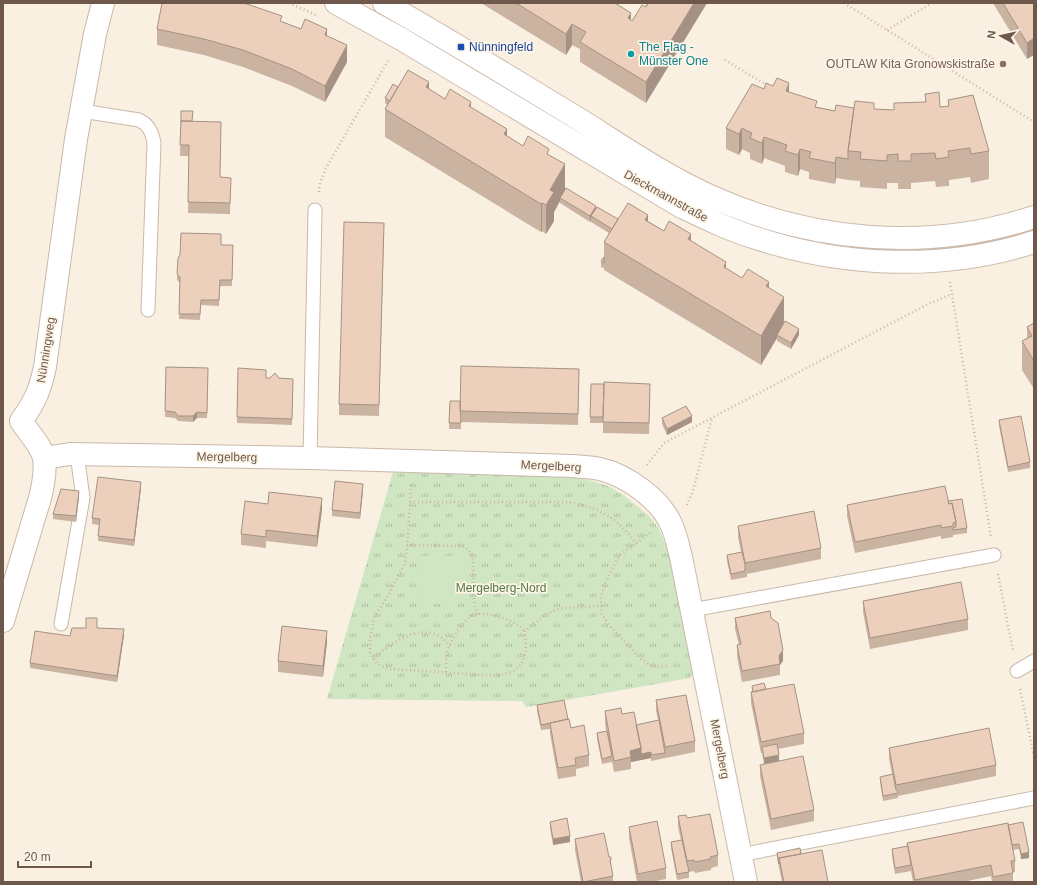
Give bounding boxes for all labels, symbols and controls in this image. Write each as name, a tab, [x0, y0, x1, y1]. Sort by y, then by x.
north arrow	[981, 16, 1021, 56]
text: N	[985, 30, 998, 39]
place label: Nünningfeld	[469, 40, 533, 54]
place label: The Flag - Münster One	[639, 40, 709, 68]
marker: Nünningfeld	[456, 42, 466, 52]
marker: The Flag - Münster One	[626, 49, 636, 59]
place label: OUTLAW Kita Gronowskistraße	[826, 57, 995, 71]
marker: OUTLAW Kita Gronowskistraße	[998, 59, 1008, 69]
street label: Dieckmannstraße	[621, 167, 711, 225]
street label: Nünningweg	[34, 316, 58, 384]
street label: Mergelberg	[197, 449, 257, 465]
street label: Mergelberg	[520, 457, 582, 475]
park label: Mergelberg-Nord	[456, 581, 546, 595]
street label: Mergelberg	[707, 718, 733, 780]
scale bar	[18, 843, 91, 869]
text: 20 m	[24, 850, 51, 864]

